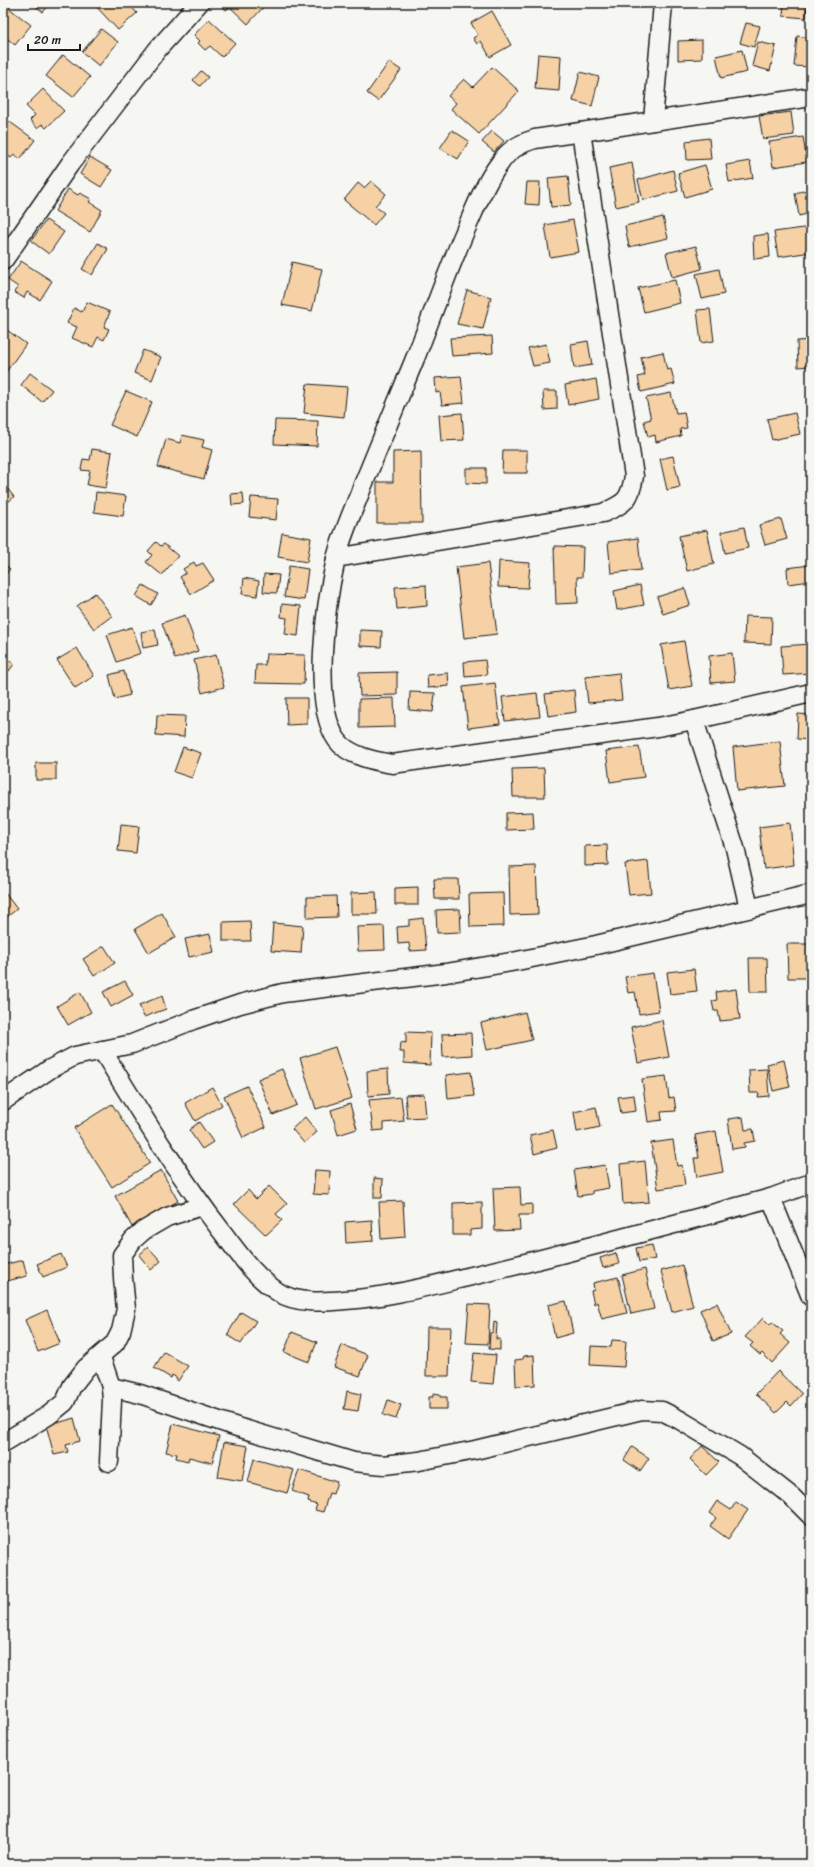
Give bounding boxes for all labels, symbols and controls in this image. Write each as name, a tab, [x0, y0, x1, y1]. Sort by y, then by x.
scale bar	[28, 26, 80, 52]
text: 20 m	[34, 29, 61, 51]

